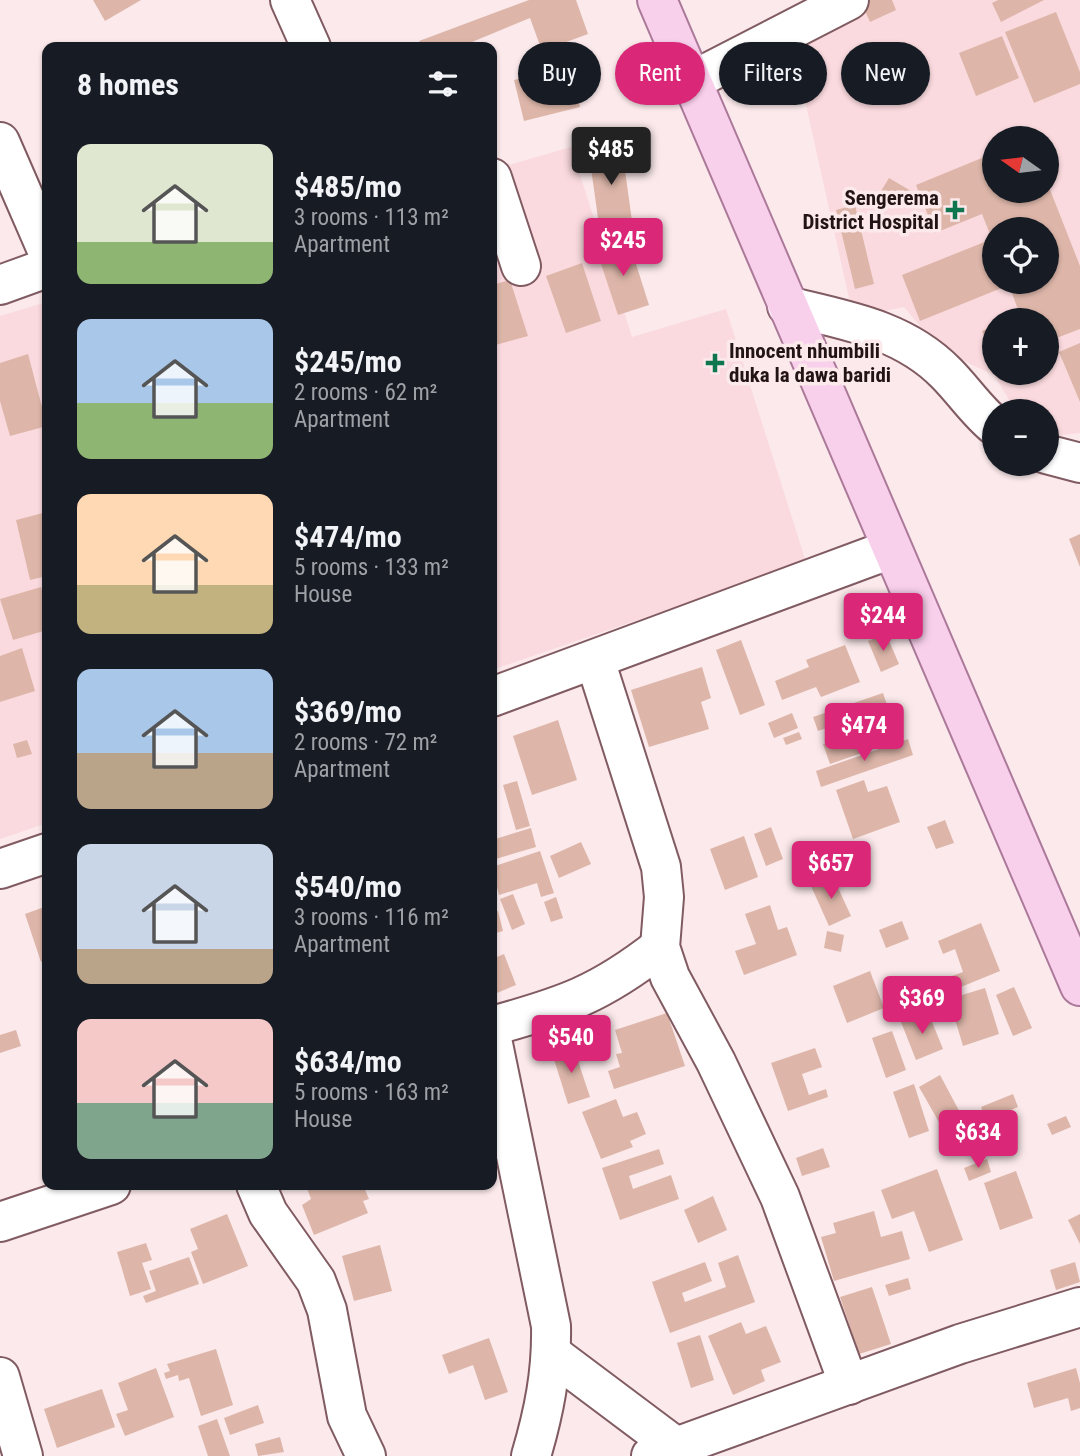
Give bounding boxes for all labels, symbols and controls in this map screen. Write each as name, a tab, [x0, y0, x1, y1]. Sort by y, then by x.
chip: Buy	[518, 42, 601, 105]
chip: Rent	[615, 42, 705, 105]
chip: Filters	[719, 42, 827, 105]
chip: New	[841, 42, 930, 105]
icon: filters	[424, 65, 462, 103]
text: 8 homes	[77, 67, 179, 102]
north arrow	[982, 126, 1059, 203]
map controls	[982, 126, 1059, 476]
pin: $485	[570, 128, 652, 187]
text: $485	[588, 136, 634, 163]
text: $485/mo	[294, 169, 402, 204]
icon: home	[133, 172, 217, 256]
place label: Sengerema District Hospital	[803, 186, 939, 234]
marker: Sengerema District Hospital	[945, 200, 965, 220]
text: 3 rooms · 113 m²	[294, 204, 449, 231]
button: locate	[982, 217, 1059, 294]
pin: $245	[582, 218, 664, 278]
text: $245	[600, 227, 646, 254]
text: Apartment	[294, 231, 390, 258]
button: +	[982, 308, 1059, 385]
place label: Innocent nhumbili duka la dawa baridi	[729, 339, 891, 387]
text: $245/mo	[294, 344, 402, 379]
icon: home	[133, 347, 217, 431]
marker: Innocent nhumbili duka la dawa baridi	[707, 355, 723, 371]
text: 2 rooms · 62 m²	[294, 379, 437, 406]
button: −	[982, 399, 1059, 476]
text: Apartment	[294, 406, 390, 433]
text: $474/mo	[294, 519, 402, 554]
icon: home	[133, 522, 217, 606]
text: 5 rooms · 133 m²	[294, 554, 449, 581]
text: House	[294, 581, 352, 608]
pin: $244	[842, 594, 924, 653]
text: $244	[860, 602, 906, 629]
text: $369/mo	[294, 694, 402, 729]
icon: home	[133, 697, 217, 781]
pin: $474	[823, 704, 905, 763]
text: $474	[841, 712, 887, 739]
text: 2 rooms · 72 m²	[294, 729, 437, 756]
text: Apartment	[294, 756, 390, 783]
pin: $657	[790, 842, 872, 901]
text: $657	[808, 850, 854, 877]
text: $540/mo	[294, 869, 402, 904]
icon: home	[133, 872, 217, 956]
text: 3 rooms · 116 m²	[294, 904, 449, 931]
text: Apartment	[294, 931, 390, 958]
pin: $369	[881, 976, 963, 1036]
text: $369	[899, 985, 945, 1012]
pin: $540	[530, 1016, 612, 1075]
text: $540	[548, 1024, 594, 1051]
text: $634/mo	[294, 1044, 402, 1079]
icon: home	[133, 1047, 217, 1131]
text: 5 rooms · 163 m²	[294, 1079, 449, 1106]
text: House	[294, 1106, 352, 1133]
pin: $634	[937, 1110, 1019, 1170]
text: $634	[955, 1119, 1001, 1146]

